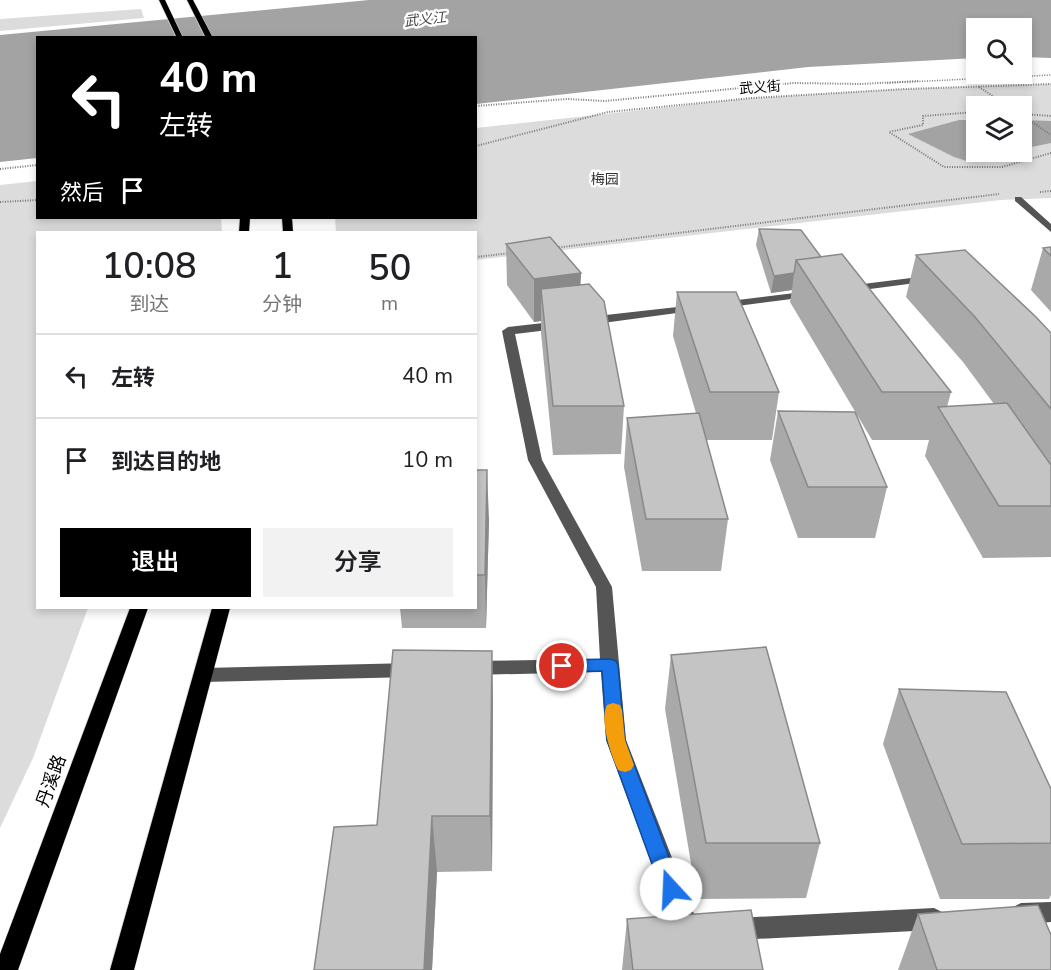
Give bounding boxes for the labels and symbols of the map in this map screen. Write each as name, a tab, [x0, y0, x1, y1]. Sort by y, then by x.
water label: 武义江	[403, 8, 449, 31]
street label: 武义街	[738, 77, 782, 98]
park label: 梅园	[591, 170, 619, 189]
pin	[536, 640, 587, 691]
street label: 丹溪路	[30, 752, 72, 810]
position arrow	[639, 857, 703, 921]

